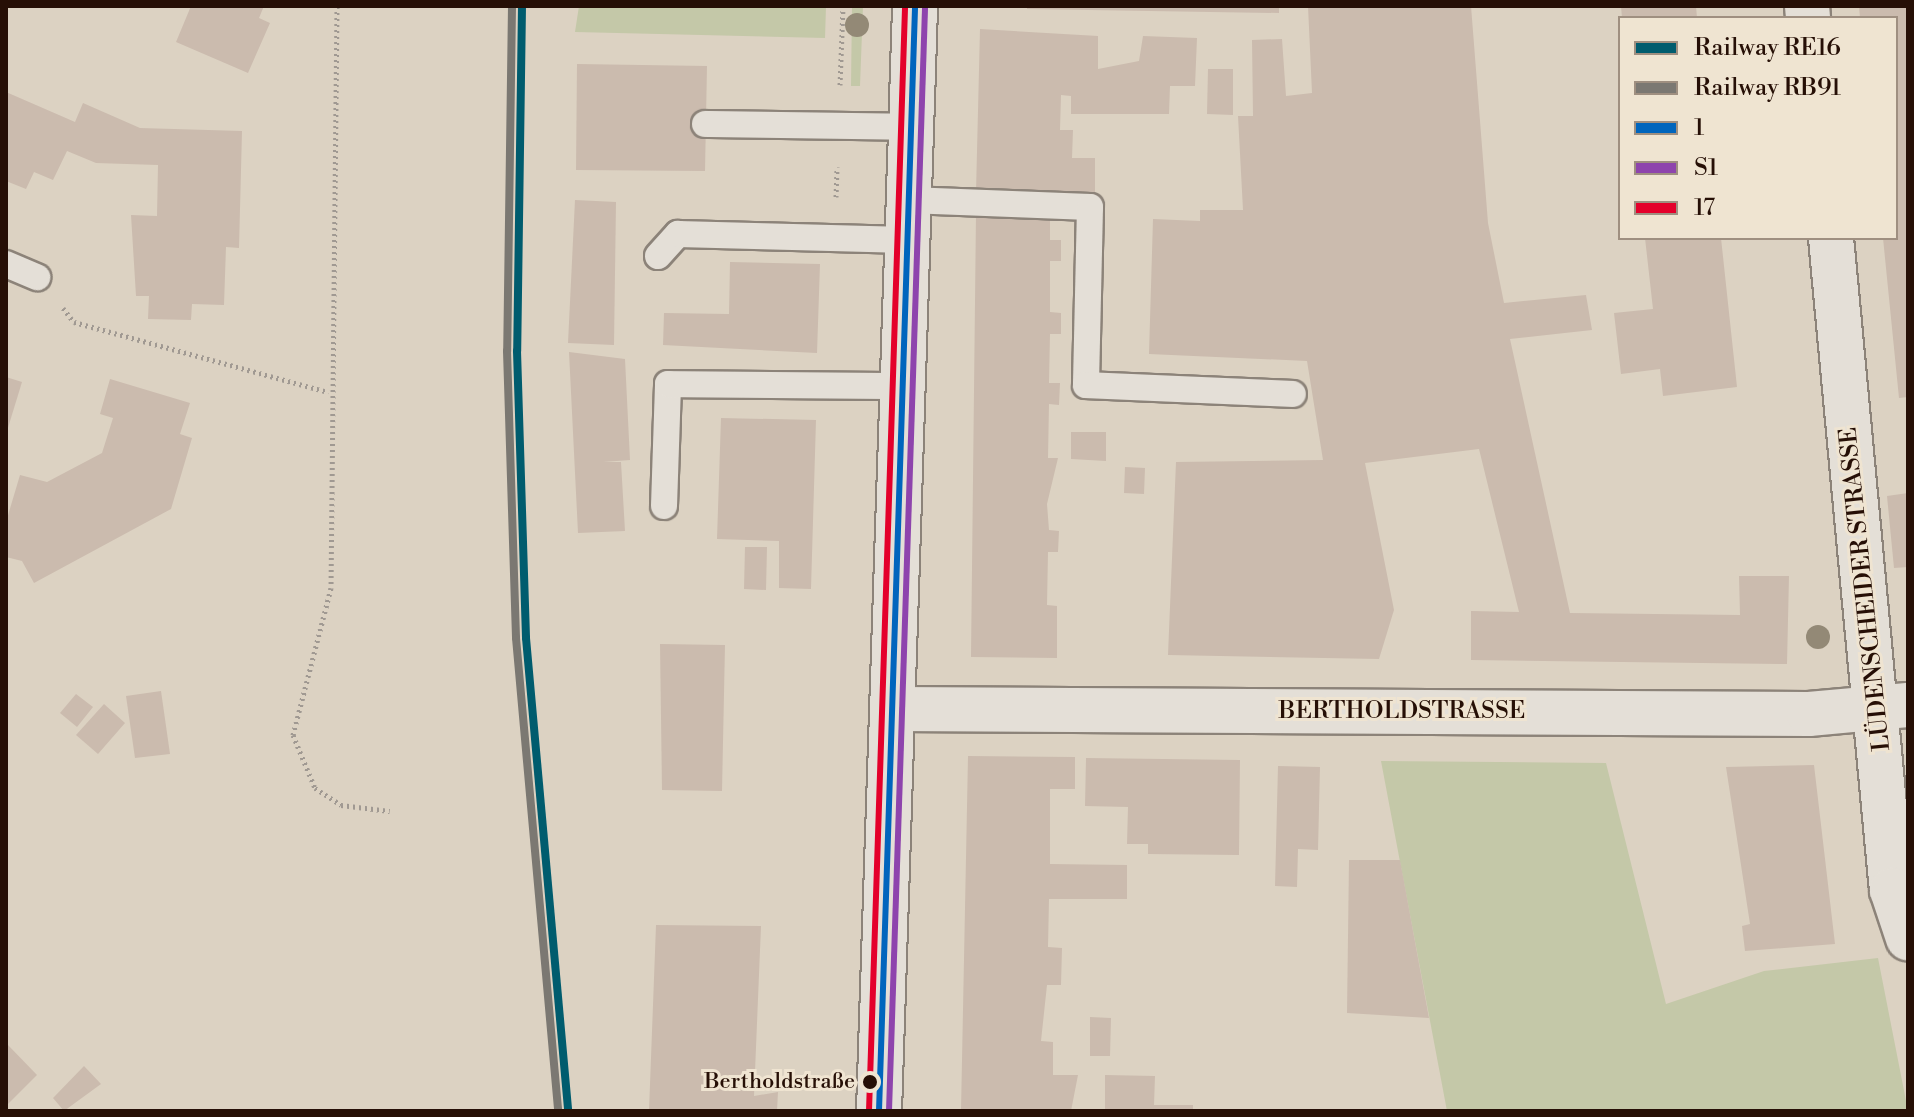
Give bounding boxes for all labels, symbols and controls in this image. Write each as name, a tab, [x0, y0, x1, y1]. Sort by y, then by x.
legend	[1618, 16, 1898, 240]
text: Railway RE16	[1694, 33, 1841, 63]
text: Railway RB91	[1694, 73, 1841, 103]
text: 1	[1694, 113, 1704, 143]
text: S1	[1694, 153, 1718, 183]
text: 17	[1694, 193, 1715, 223]
street label: LÜDENSCHEIDER STRASSE	[1835, 426, 1897, 752]
street label: BERTHOLDSTRASSE	[1279, 698, 1525, 726]
place label: Bertholdstraße	[704, 1069, 855, 1095]
marker: Bertholdstraße	[862, 1074, 878, 1090]

